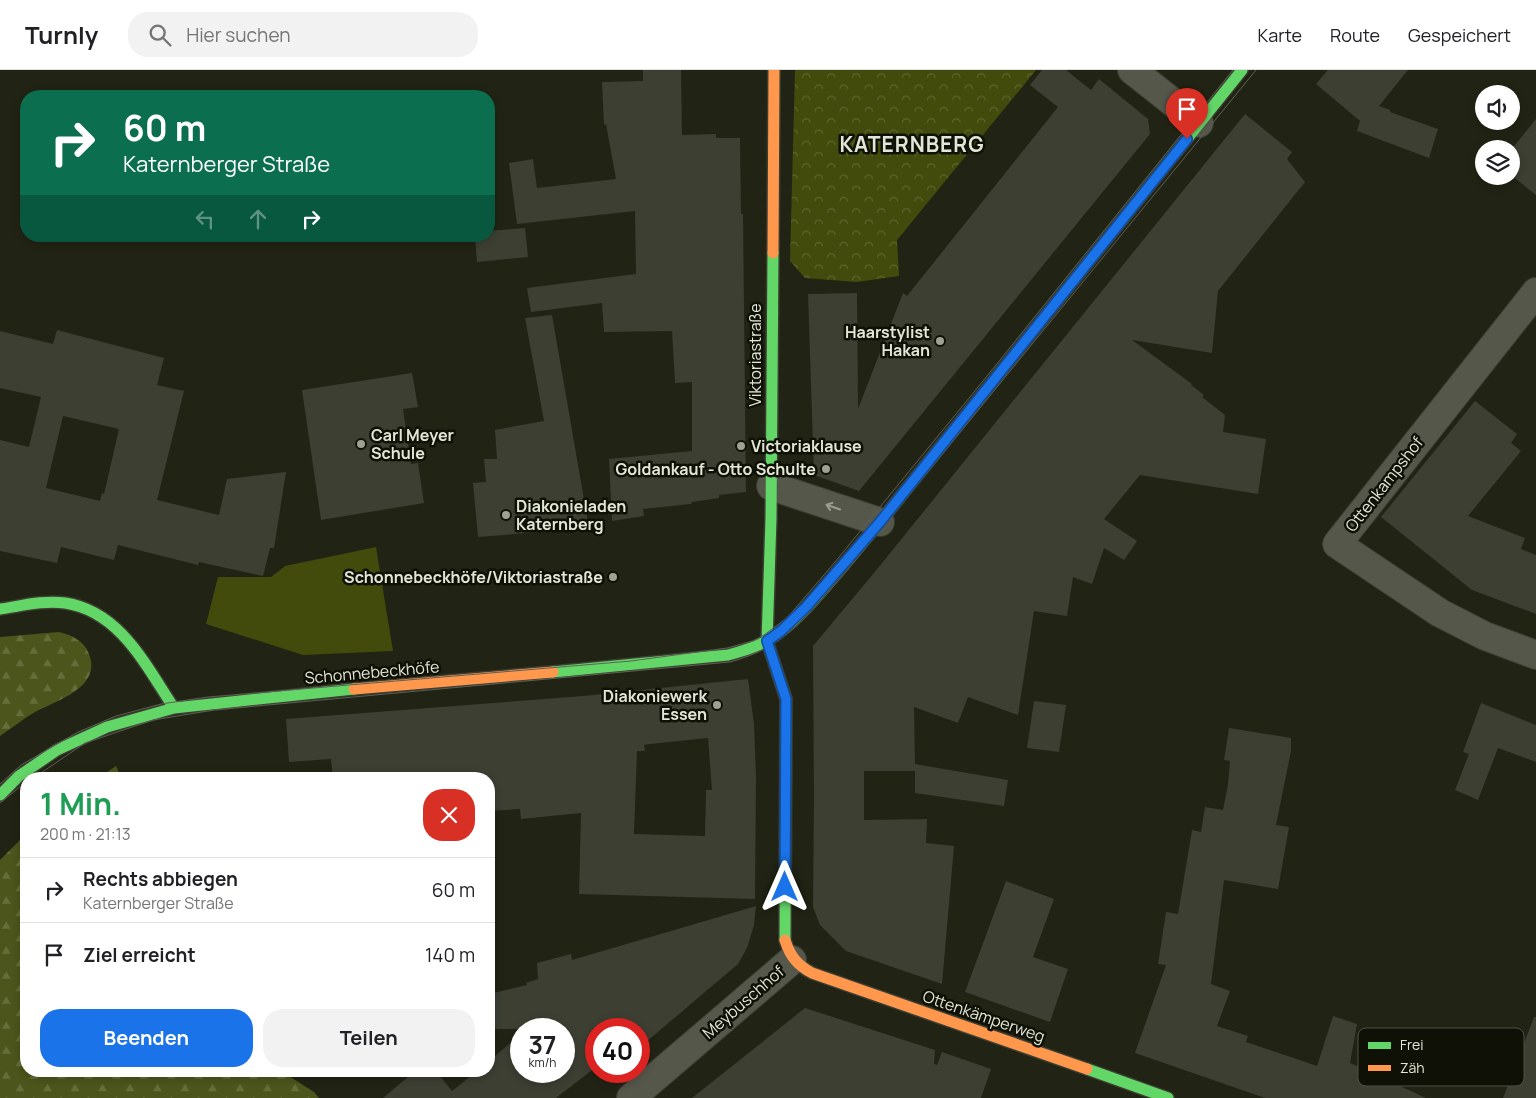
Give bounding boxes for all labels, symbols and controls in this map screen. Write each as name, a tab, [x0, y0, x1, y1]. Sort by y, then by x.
search box	[128, 12, 478, 57]
text: Turnly	[25, 18, 98, 51]
icon: search	[146, 21, 174, 49]
text: Hier suchen	[186, 22, 291, 48]
text: Karte	[1257, 23, 1302, 47]
text: Route	[1330, 23, 1380, 47]
text: Gespeichert	[1408, 23, 1511, 47]
map controls	[1475, 85, 1520, 185]
button: sound	[1475, 85, 1520, 130]
pin	[1166, 88, 1208, 139]
icon: arrive	[1173, 95, 1201, 123]
text: 60 m	[123, 104, 206, 152]
icon: right	[40, 110, 105, 175]
district label: KATERNBERG	[839, 130, 985, 158]
button: layers	[1475, 140, 1520, 185]
text: Katernberger Straße	[123, 149, 330, 179]
icon: left	[191, 205, 219, 233]
icon: ahead	[244, 205, 272, 233]
icon: right	[297, 205, 325, 233]
street label: Viktoriastraße	[744, 303, 766, 407]
place label: Haarstylist Hakan	[845, 321, 930, 361]
marker: Haarstylist Hakan	[934, 335, 946, 347]
place label: Carl Meyer Schule	[371, 424, 454, 464]
street label: Ottenkampshof	[1340, 432, 1428, 536]
place label: Victoriaklause	[751, 435, 862, 457]
marker: Carl Meyer Schule	[355, 438, 367, 450]
marker: Victoriaklause	[735, 440, 747, 452]
place label: Goldankauf - Otto Schulte	[615, 458, 816, 480]
marker: Goldankauf - Otto Schulte	[820, 463, 832, 475]
place label: Diakonieladen Katernberg	[516, 495, 626, 535]
one-way arrow	[825, 502, 841, 512]
marker: Diakonieladen Katernberg	[500, 509, 512, 521]
place label: Schonnebeckhöfe/Viktoriastraße	[344, 566, 603, 588]
marker: Schonnebeckhöfe/Viktoriastraße	[607, 571, 619, 583]
street label: Schonnebeckhöfe	[304, 655, 440, 689]
place label: Diakoniewerk Essen	[603, 685, 707, 725]
marker: Diakoniewerk Essen	[711, 699, 723, 711]
text: 1 Min.	[40, 783, 121, 824]
button: close	[423, 789, 475, 841]
text: 200 m · 21:13	[40, 823, 131, 845]
position arrow	[758, 860, 810, 912]
text: Rechts abbiegen	[83, 866, 238, 892]
icon: right	[40, 876, 68, 904]
text: 60 m	[432, 877, 475, 903]
text: Katernberger Straße	[83, 892, 234, 914]
icon: arrive	[40, 941, 68, 969]
text: Ziel erreicht	[83, 942, 196, 968]
text: 140 m	[425, 942, 475, 968]
street label: Meybuschhof	[697, 960, 789, 1044]
street label: Ottenkämperweg	[920, 985, 1048, 1047]
button: Beenden	[40, 1009, 253, 1067]
button: Teilen	[263, 1009, 475, 1067]
speed limit sign: 40	[585, 1018, 650, 1083]
text: 37	[529, 1027, 556, 1062]
legend	[1358, 1028, 1524, 1086]
text: Frei	[1400, 1035, 1423, 1054]
text: km/h	[529, 1054, 556, 1071]
text: Zäh	[1400, 1058, 1425, 1077]

